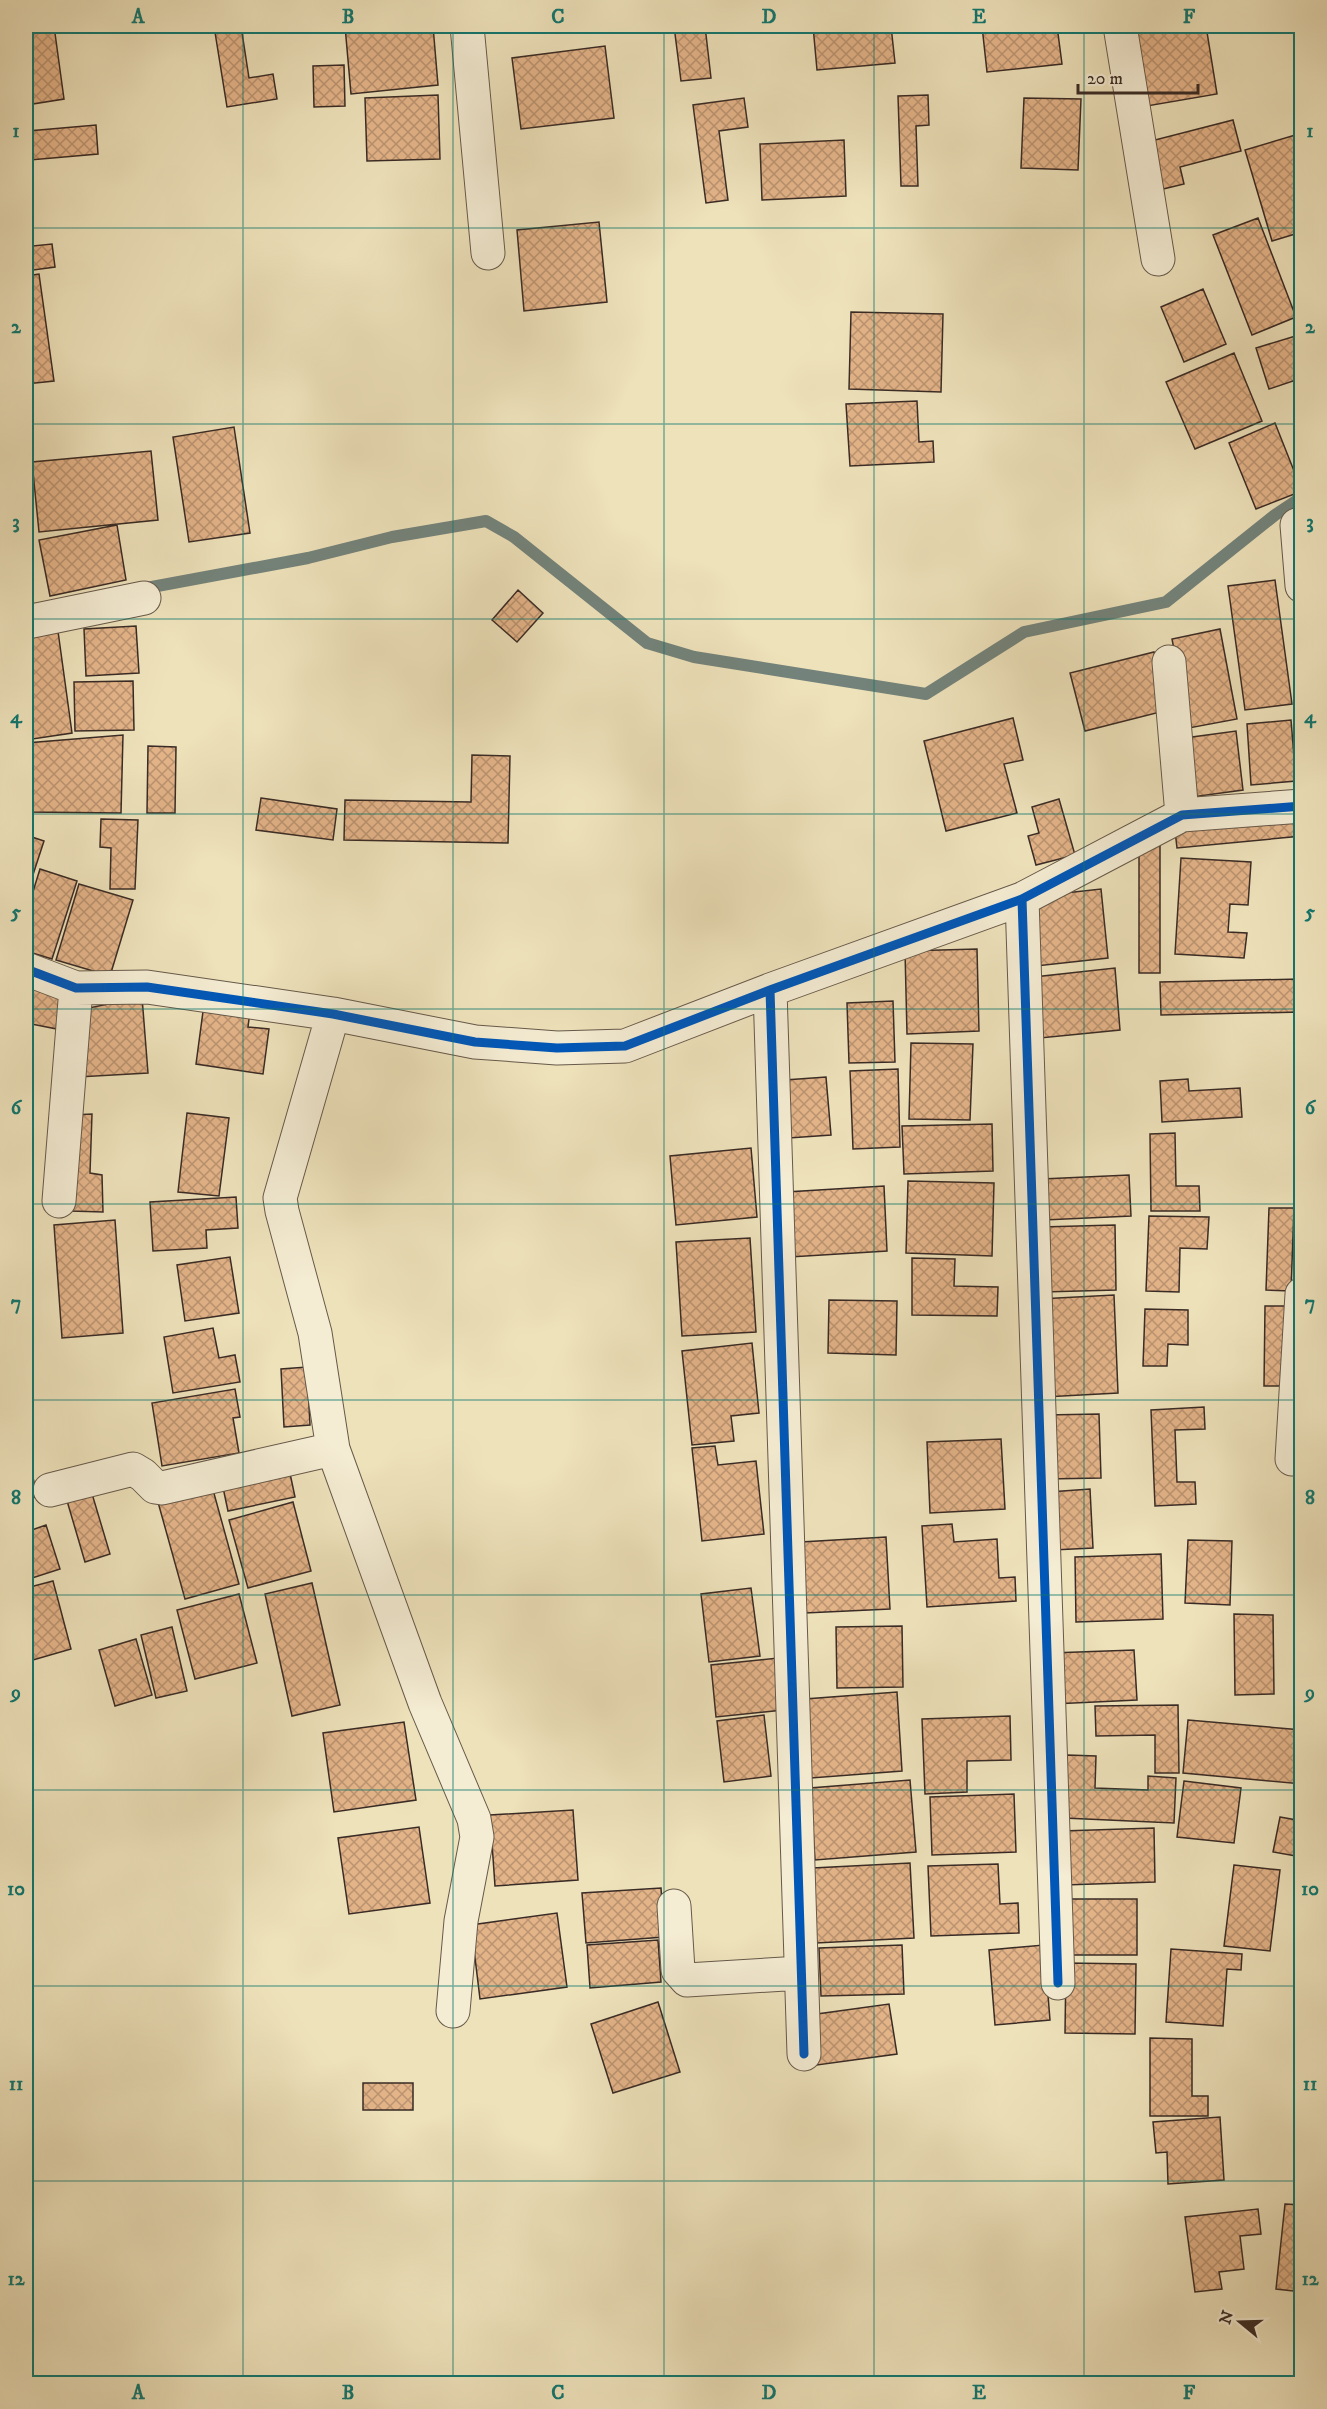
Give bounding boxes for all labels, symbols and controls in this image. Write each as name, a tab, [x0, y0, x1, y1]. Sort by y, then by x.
text: A	[131, 5, 146, 30]
text: B	[342, 5, 354, 30]
text: C	[551, 5, 565, 30]
text: D	[762, 5, 777, 30]
text: E	[972, 5, 986, 30]
text: F	[1183, 5, 1196, 30]
scale bar	[1078, 57, 1198, 95]
text: 20 m	[1087, 68, 1123, 90]
text: 1	[12, 119, 20, 144]
text: 1	[1306, 119, 1314, 144]
text: 2	[11, 315, 22, 340]
text: 2	[1305, 315, 1316, 340]
text: 3	[12, 510, 20, 535]
text: 3	[1306, 510, 1314, 535]
text: 4	[10, 705, 23, 730]
text: 4	[1304, 705, 1317, 730]
text: 5	[10, 900, 21, 925]
text: 5	[1304, 900, 1315, 925]
text: 6	[11, 1096, 23, 1121]
text: 6	[1305, 1096, 1317, 1121]
text: 7	[11, 1291, 21, 1316]
text: 7	[1305, 1291, 1315, 1316]
text: 8	[11, 1486, 21, 1511]
text: 8	[1305, 1486, 1315, 1511]
text: 9	[9, 1681, 21, 1706]
text: 9	[1303, 1681, 1315, 1706]
text: 10	[7, 1877, 25, 1902]
text: 10	[1301, 1877, 1319, 1902]
text: 11	[9, 2072, 23, 2097]
text: 11	[1303, 2072, 1317, 2097]
text: 12	[7, 2267, 26, 2292]
text: 12	[1301, 2267, 1320, 2292]
north arrow	[1210, 2292, 1270, 2352]
text: N	[1215, 2308, 1238, 2327]
text: A	[131, 2381, 146, 2406]
text: B	[342, 2381, 354, 2406]
text: C	[551, 2381, 565, 2406]
text: D	[762, 2381, 777, 2406]
text: E	[972, 2381, 986, 2406]
text: F	[1183, 2381, 1196, 2406]

